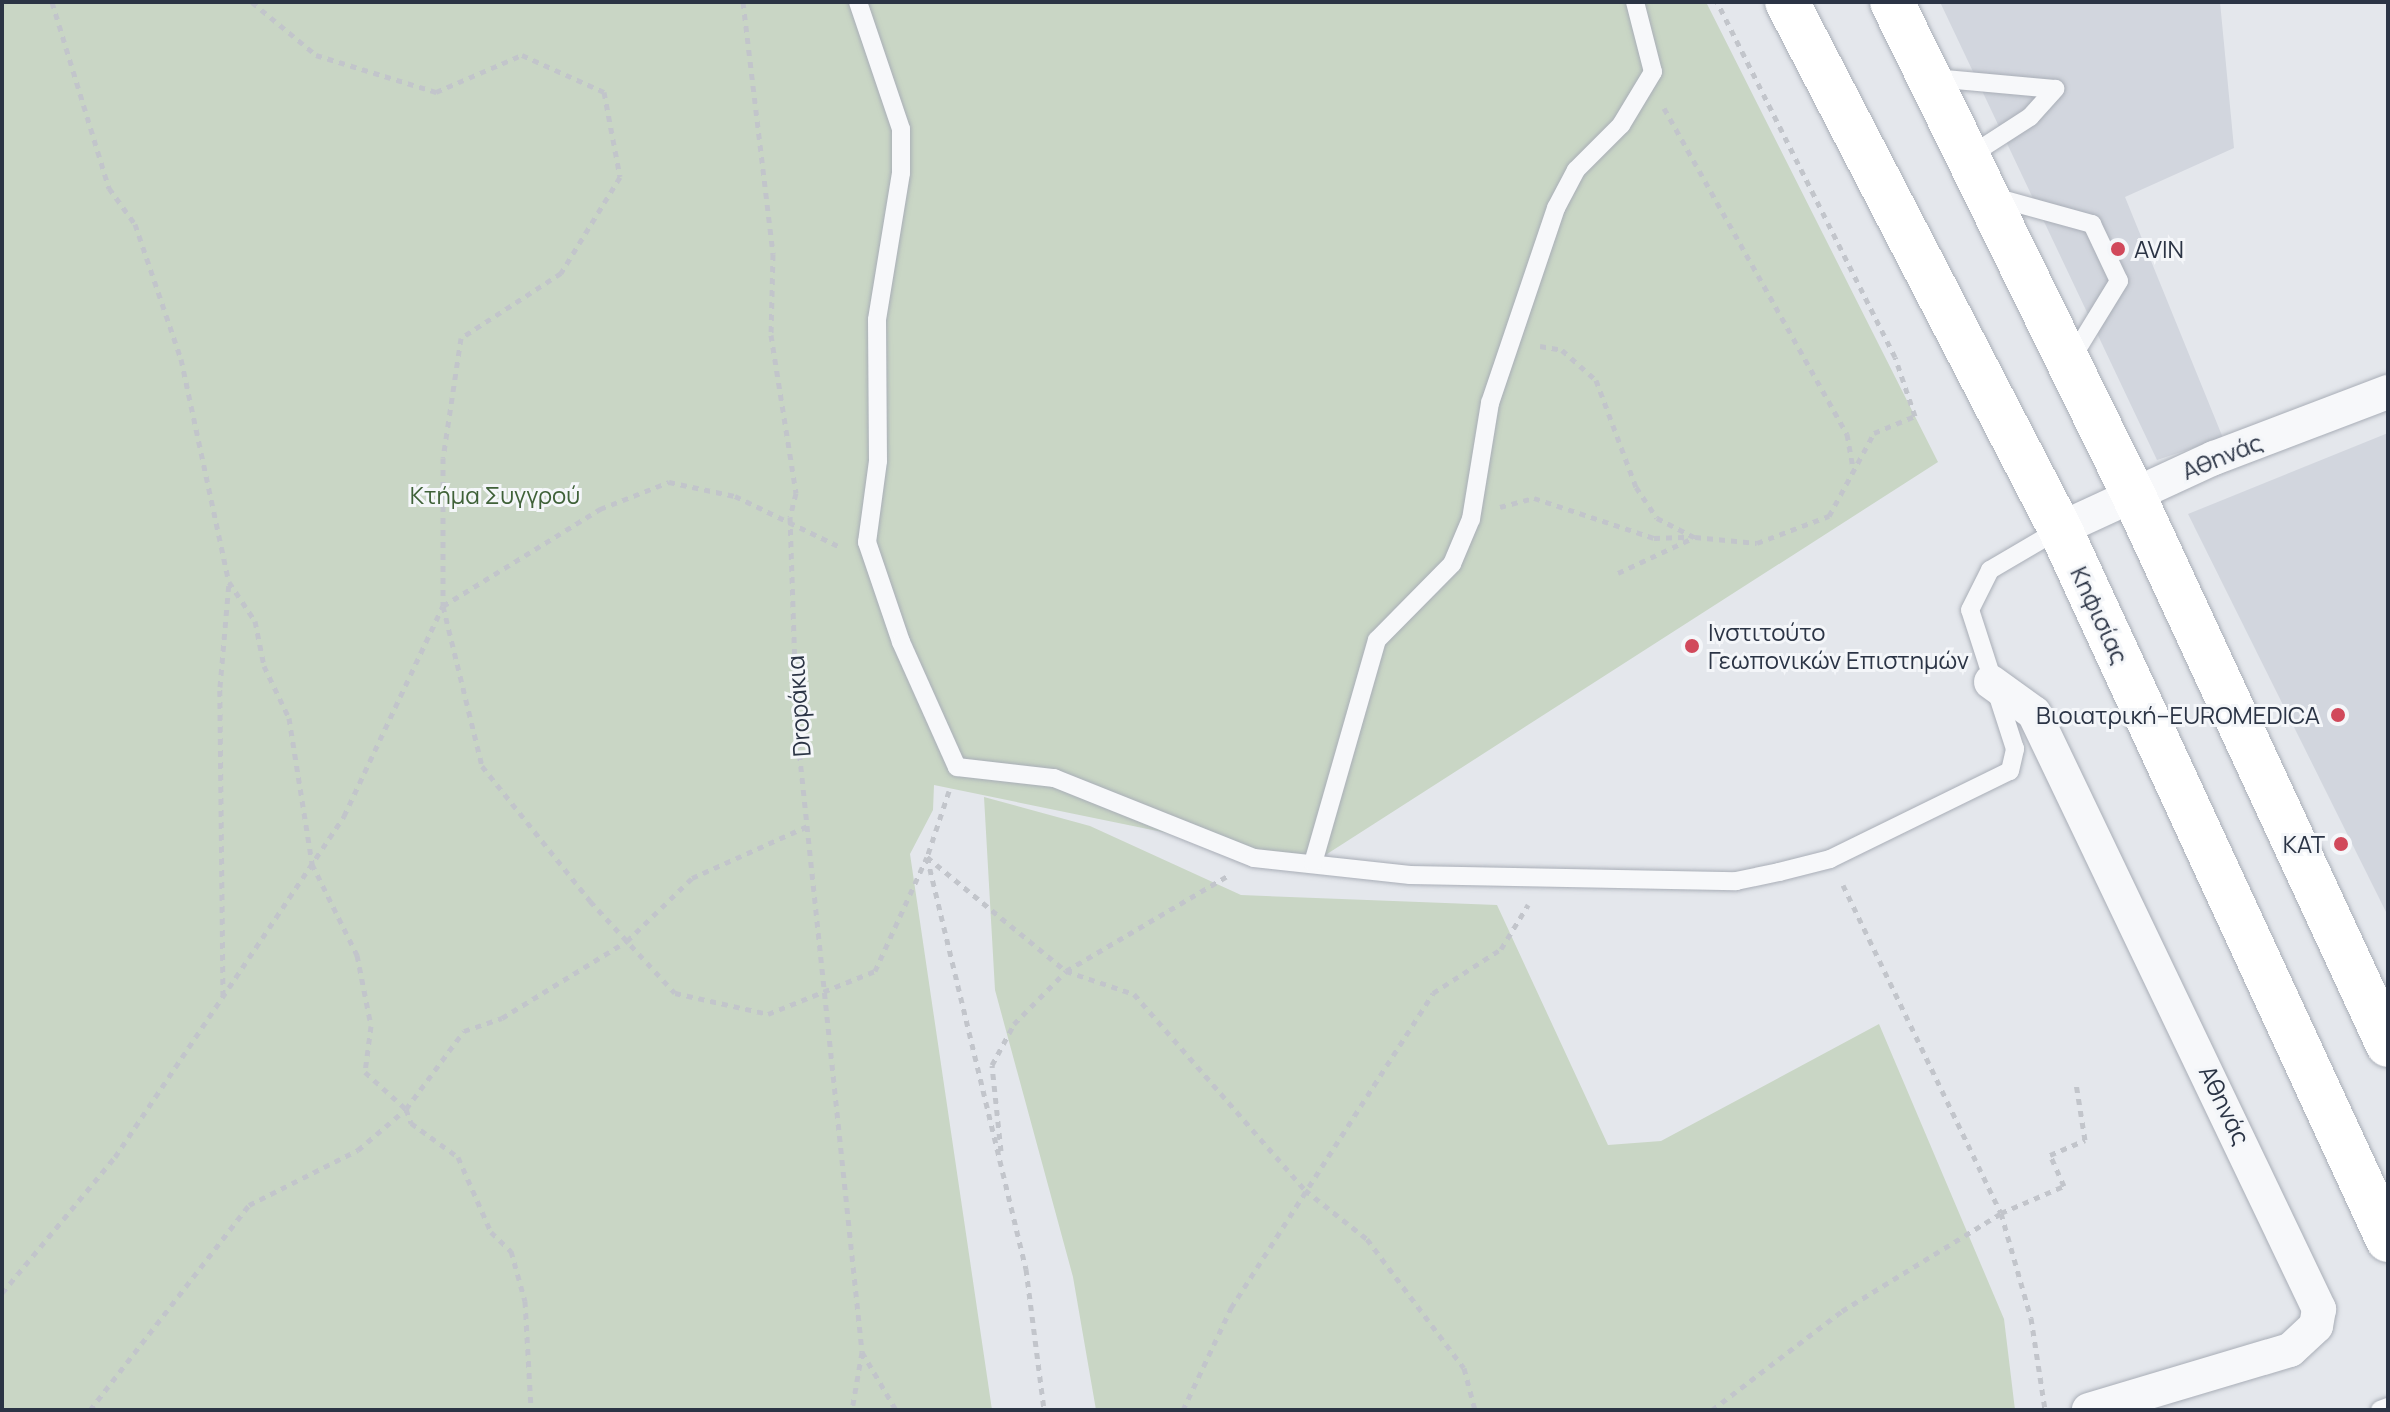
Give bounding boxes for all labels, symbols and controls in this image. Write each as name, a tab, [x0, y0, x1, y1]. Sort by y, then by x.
place label: AVIN	[2134, 235, 2184, 263]
marker: AVIN	[2109, 240, 2127, 258]
street label: Αθηνάς	[2177, 427, 2267, 485]
park label: Κτήμα Συγγρού	[410, 481, 580, 509]
street label: Κηφισίας	[2065, 562, 2135, 668]
place label: Ινστιτούτο Γεωπονικών Επιστημών	[1708, 618, 1969, 674]
marker: Ινστιτούτο Γεωπονικών Επιστημών	[1683, 637, 1701, 655]
street label: Dropάκια	[780, 654, 816, 758]
place label: Βιοιατρική--EUROMEDICA	[2036, 701, 2320, 729]
marker: Βιοιατρική--EUROMEDICA	[2327, 704, 2349, 726]
place label: ΚΑΤ	[2283, 830, 2325, 858]
marker: ΚΑΤ	[2332, 835, 2350, 853]
street label: Αθηνάς	[2194, 1061, 2256, 1149]

